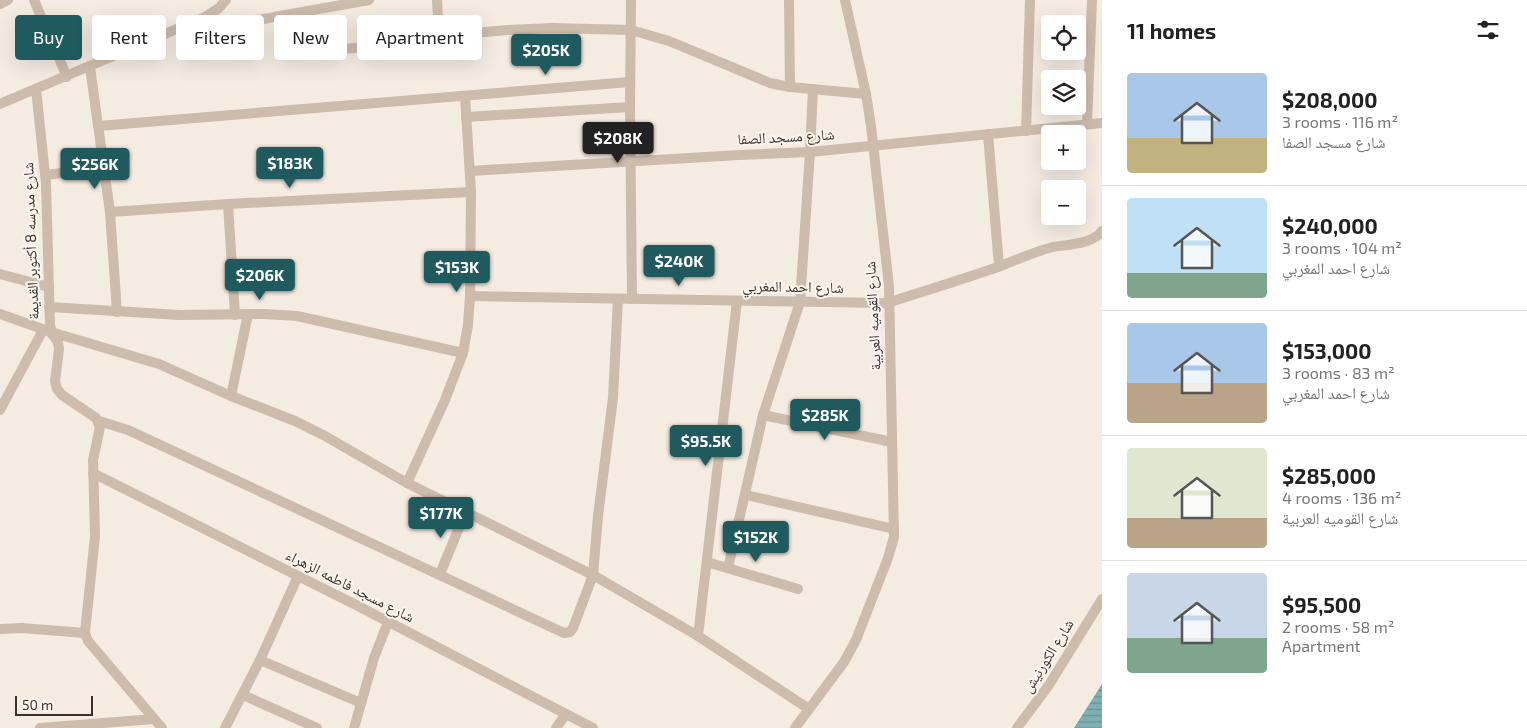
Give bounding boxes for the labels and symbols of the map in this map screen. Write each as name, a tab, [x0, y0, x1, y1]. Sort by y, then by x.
pin: $205K	[511, 34, 581, 76]
pin: $208K	[583, 121, 653, 164]
street label: شارع مسجد الصفا	[737, 124, 835, 150]
pin: $183K	[255, 146, 325, 189]
pin: $256K	[60, 148, 130, 190]
street label: شارع مدرسه 8 أكتوبر القديمة	[18, 162, 44, 320]
pin: $240K	[644, 244, 714, 287]
pin: $153K	[422, 250, 492, 293]
pin: $206K	[225, 258, 295, 301]
street label: شارع القوميه العربية	[860, 261, 886, 371]
street label: شارع احمد المغربي	[742, 276, 844, 300]
pin: $285K	[790, 398, 860, 441]
pin: $95.5K	[665, 424, 747, 467]
pin: $177K	[406, 496, 476, 539]
pin: $152K	[721, 520, 791, 563]
street label: شارع مسجد فاطمه الزهراء	[282, 545, 418, 627]
street label: شارع الكورنيش	[1018, 615, 1079, 697]
scale bar	[15, 693, 92, 716]

